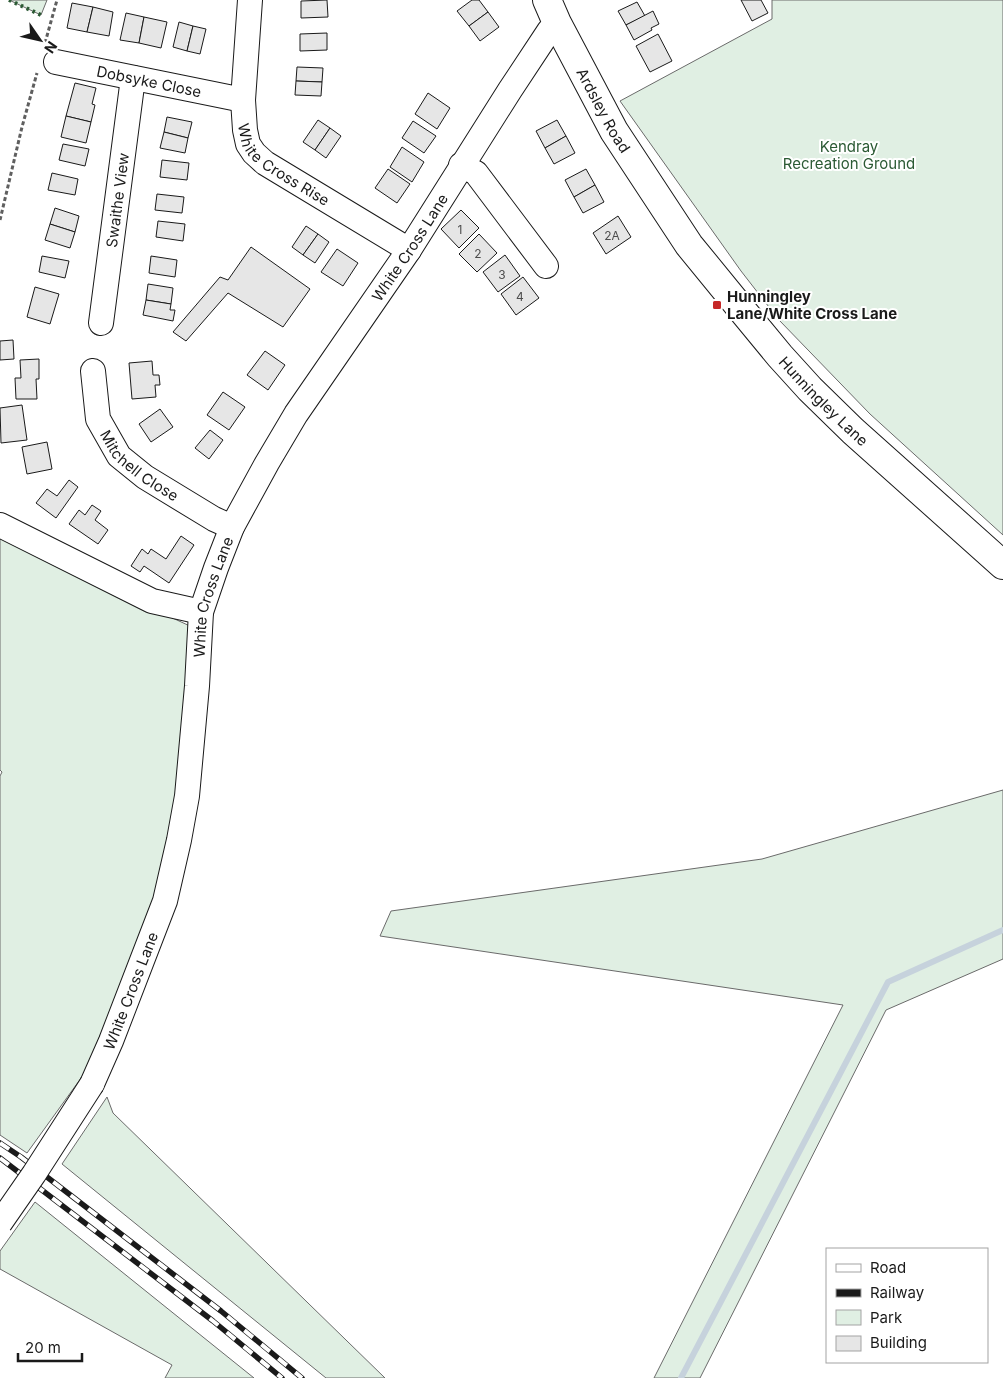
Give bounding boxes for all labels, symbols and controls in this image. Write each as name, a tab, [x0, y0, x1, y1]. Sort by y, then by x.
north arrow	[15, 15, 65, 65]
text: N	[41, 38, 61, 57]
street label: Dobsyke Close	[95, 61, 203, 101]
street label: Ardsley Road	[573, 65, 635, 156]
street label: White Cross Rise	[234, 122, 333, 209]
park label: Kendray Recreation Ground	[783, 137, 915, 173]
street label: Swaithe View	[101, 151, 133, 249]
street label: White Cross Lane	[367, 190, 452, 305]
house number: 1	[458, 222, 462, 237]
house number: 2A	[604, 228, 620, 243]
house number: 2	[474, 246, 482, 261]
house number: 3	[498, 267, 506, 282]
place label: Hunningley Lane/White Cross Lane	[727, 287, 897, 323]
house number: 4	[516, 289, 524, 304]
marker: Hunningley Lane/White Cross Lane	[711, 299, 723, 311]
street label: Hunningley Lane	[775, 352, 872, 450]
street label: Mitchell Close	[97, 426, 182, 505]
street label: White Cross Lane	[189, 534, 237, 658]
street label: White Cross Lane	[99, 929, 162, 1053]
legend	[826, 1248, 988, 1363]
text: Road	[870, 1258, 906, 1277]
text: Railway	[870, 1283, 925, 1302]
text: Park	[870, 1308, 903, 1327]
scale bar	[18, 1330, 81, 1362]
text: Building	[870, 1333, 927, 1352]
text: 20 m	[25, 1338, 61, 1357]

